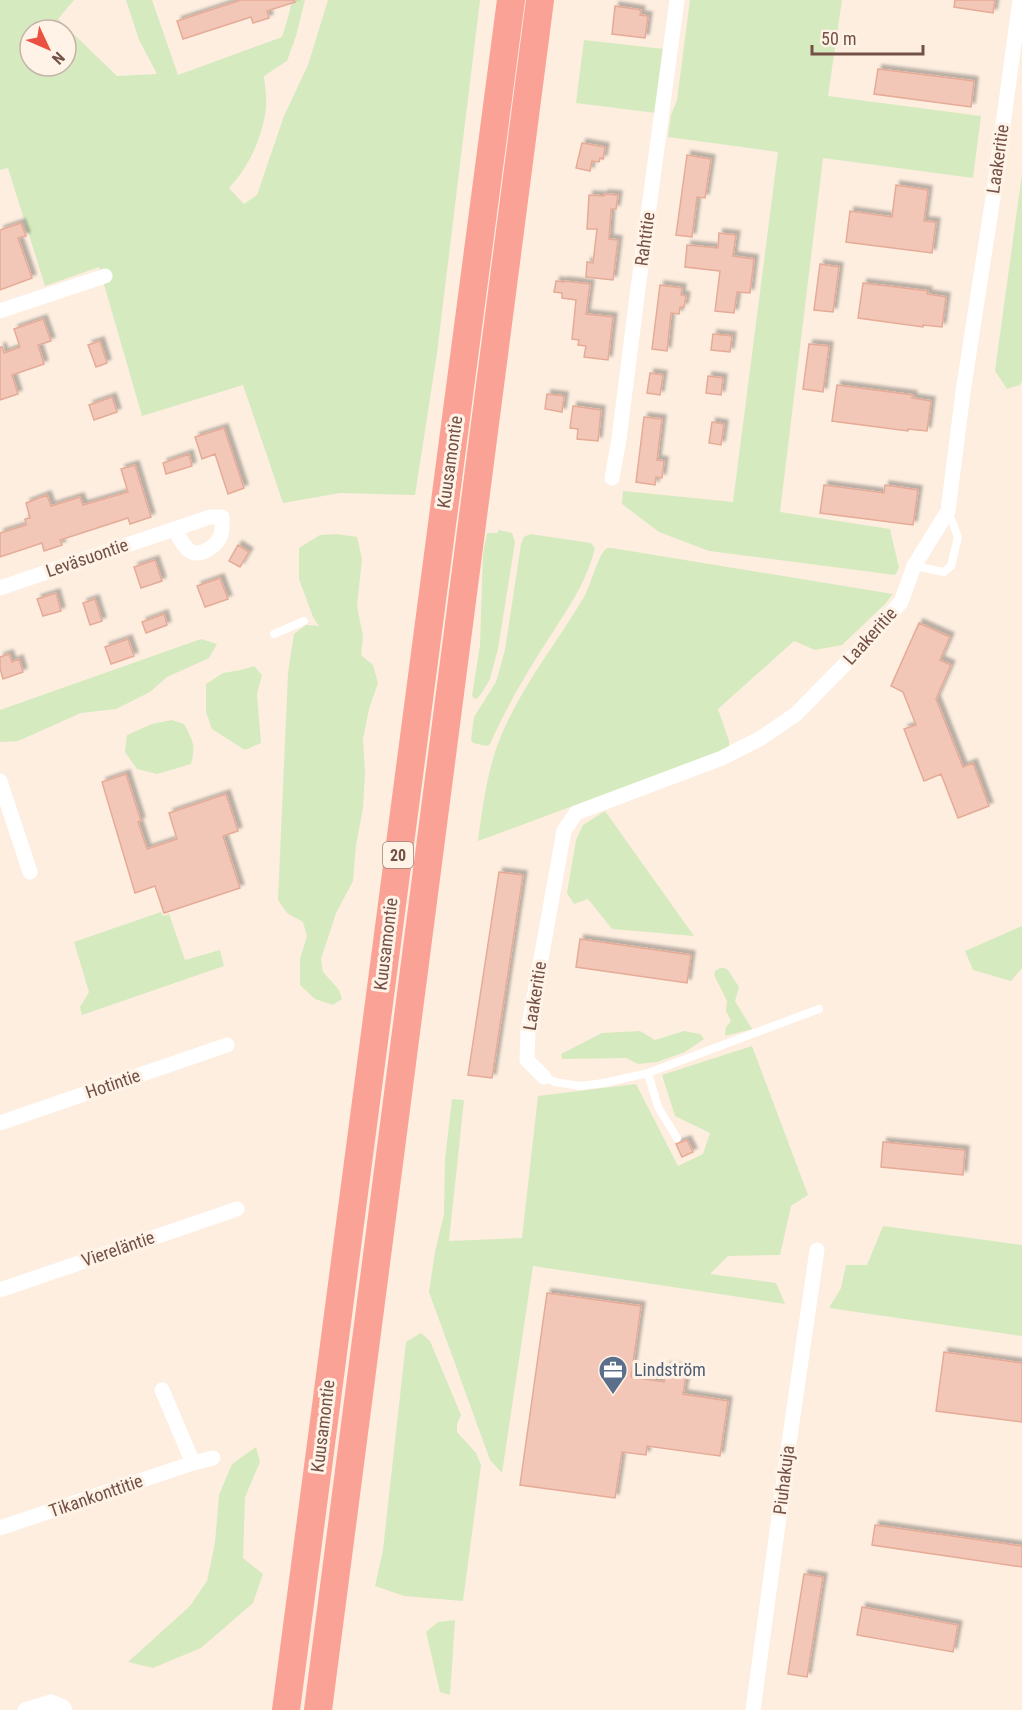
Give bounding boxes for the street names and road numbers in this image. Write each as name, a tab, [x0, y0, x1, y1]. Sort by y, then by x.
street label: Laakeritie	[982, 123, 1013, 195]
street label: Rahtitie	[630, 211, 659, 267]
street label: Kuusamontie	[433, 414, 466, 509]
street label: Leväsuontie	[43, 534, 131, 581]
street label: Laakeritie	[839, 603, 901, 669]
road number: 20	[383, 842, 413, 868]
street label: Kuusamontie	[369, 896, 402, 991]
street label: Laakeritie	[519, 960, 550, 1032]
street label: Hotintie	[83, 1064, 143, 1103]
street label: Viereläntie	[79, 1226, 157, 1271]
street label: Kuusamontie	[306, 1378, 339, 1473]
street label: Piuhakuja	[769, 1444, 798, 1516]
street label: Tikankonttitie	[46, 1470, 145, 1521]

